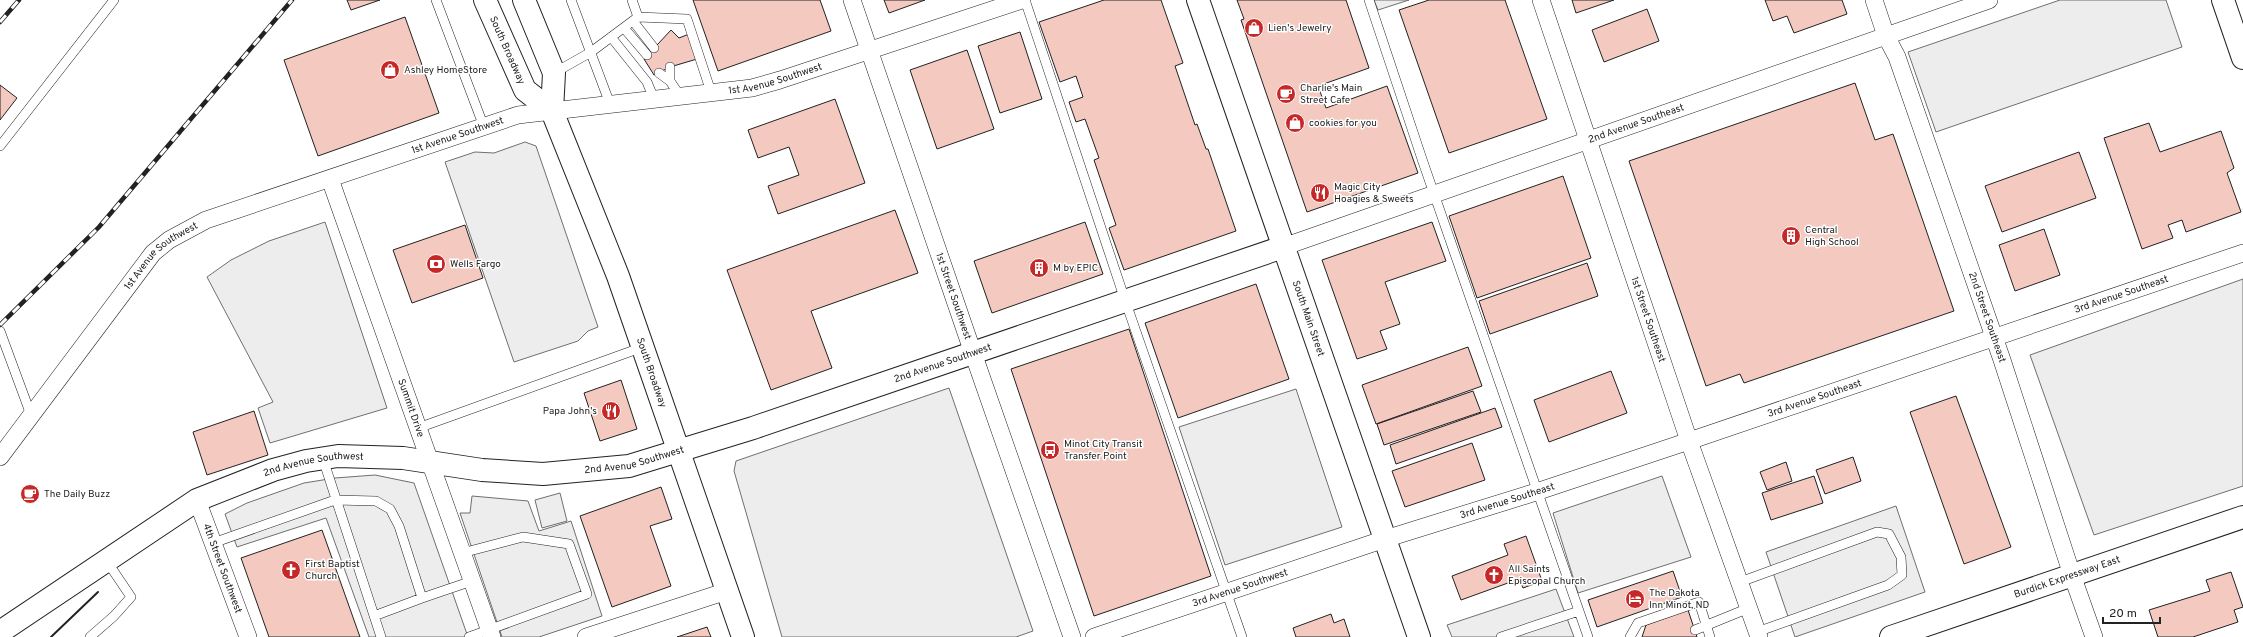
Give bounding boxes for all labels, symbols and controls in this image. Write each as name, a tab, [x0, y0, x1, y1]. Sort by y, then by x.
street label: South Broadway	[487, 14, 528, 86]
shop icon: Lien's Jewelry	[1243, 17, 1265, 39]
place label: Lien's Jewelry	[1268, 22, 1331, 35]
shop icon: Ashley HomeStore	[379, 59, 401, 81]
street label: 1st Avenue Southwest	[728, 60, 824, 97]
place label: Ashley HomeStore	[404, 64, 487, 77]
place label: Charlie's Main Street Cafe	[1300, 82, 1362, 107]
cafe icon: Charlie's Main Street Cafe	[1275, 83, 1297, 105]
street label: 2nd Avenue Southeast	[1586, 101, 1686, 146]
shop icon: cookies for you	[1284, 112, 1306, 134]
street label: 1st Avenue Southwest	[410, 114, 506, 157]
place label: cookies for you	[1309, 117, 1377, 130]
place label: Magic City Hoagies & Sweets	[1334, 181, 1414, 206]
restaurant icon: Magic City Hoagies & Sweets	[1309, 182, 1331, 204]
street label: 1st Avenue Southwest	[121, 219, 200, 292]
place label: Central High School	[1805, 224, 1859, 249]
building icon: Central High School	[1780, 225, 1802, 247]
street label: 1st Street Southwest	[933, 251, 974, 341]
bank icon: Wells Fargo	[425, 253, 447, 275]
building icon: M by EPIC	[1028, 257, 1050, 279]
place label: Wells Fargo	[450, 258, 501, 271]
place label: M by EPIC	[1053, 262, 1098, 275]
street label: 2nd Street Southeast	[1965, 270, 2009, 364]
street label: 3rd Avenue Southeast	[2073, 272, 2170, 316]
street label: 1st Street Southeast	[1628, 275, 1669, 364]
street label: South Main Street	[1289, 279, 1328, 358]
street label: South Broadway	[633, 336, 670, 409]
street label: 2nd Avenue Southwest	[892, 340, 993, 386]
street label: 3rd Avenue Southeast	[1766, 376, 1863, 420]
street label: Summit Drive	[395, 377, 427, 439]
restaurant icon: Papa John's	[600, 400, 622, 422]
place label: Papa John's	[543, 405, 597, 418]
place label: Minot City Transit Transfer Point	[1064, 438, 1143, 463]
bus stop icon: Minot City Transit Transfer Point	[1039, 439, 1061, 461]
street label: 2nd Avenue Southwest	[584, 443, 686, 477]
street label: 2nd Avenue Southwest	[261, 449, 364, 480]
street label: 3rd Avenue Southeast	[1458, 480, 1556, 522]
cafe icon: The Daily Buzz	[19, 483, 41, 505]
place label: The Daily Buzz	[44, 488, 110, 501]
street label: 4th Street Southwest	[200, 522, 245, 615]
street label: Burdick Expressway East	[2012, 553, 2122, 601]
place label: First Baptist Church	[305, 558, 360, 583]
church icon: First Baptist Church	[280, 559, 302, 581]
place label: All Saints Episcopal Church	[1508, 563, 1585, 588]
church icon: All Saints Episcopal Church	[1483, 564, 1505, 586]
street label: 3rd Avenue Southwest	[1190, 566, 1290, 610]
place label: The Dakota Inn Minot, ND	[1649, 587, 1710, 612]
hotel icon: The Dakota Inn Minot, ND	[1624, 588, 1646, 610]
scale bar	[2103, 599, 2160, 625]
text: 20 m	[2109, 606, 2137, 622]

